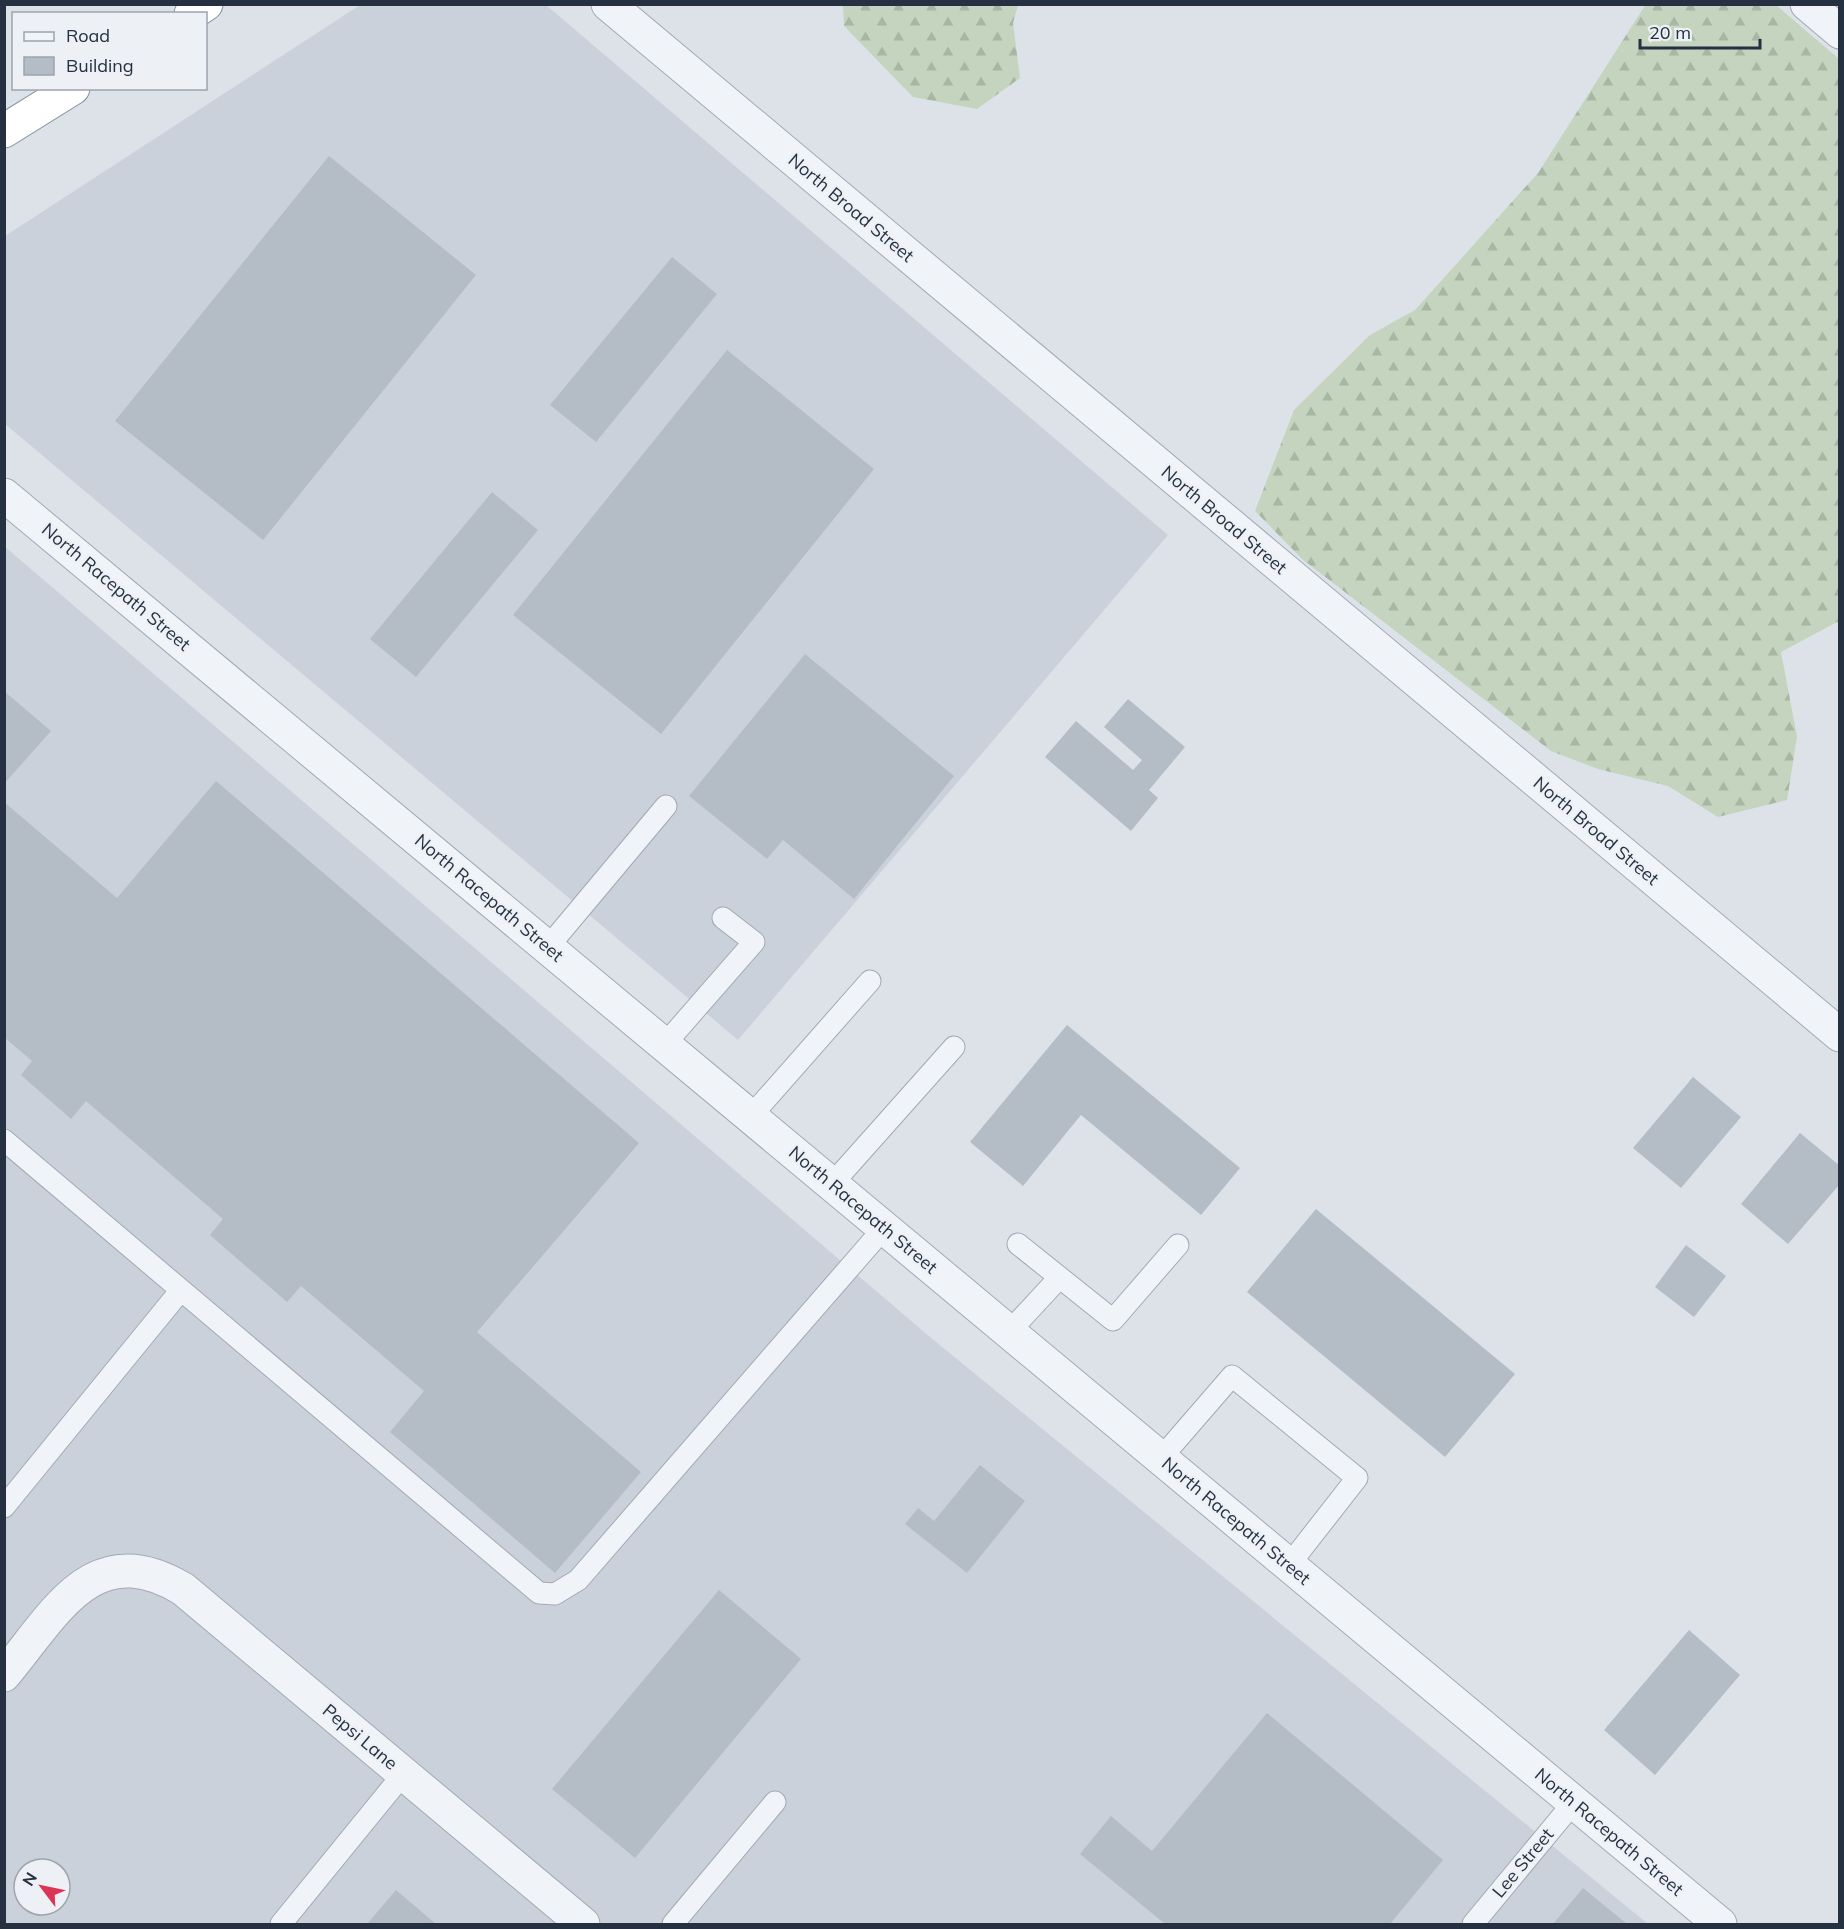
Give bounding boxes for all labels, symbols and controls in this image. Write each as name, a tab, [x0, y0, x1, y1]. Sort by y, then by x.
legend	[12, 12, 207, 90]
scale bar	[1640, 12, 1760, 50]
text: 20 m	[1649, 21, 1691, 44]
text: Road	[66, 24, 110, 47]
text: Building	[66, 54, 134, 77]
street label: North Broad Street	[784, 148, 919, 267]
street label: North Broad Street	[1157, 460, 1292, 579]
street label: North Racepath Street	[37, 518, 195, 656]
street label: North Broad Street	[1529, 771, 1664, 890]
street label: North Racepath Street	[410, 829, 568, 967]
street label: North Racepath Street	[784, 1141, 942, 1279]
street label: North Racepath Street	[1157, 1452, 1315, 1590]
street label: Pepsi Lane	[318, 1699, 402, 1775]
street label: North Racepath Street	[1530, 1763, 1688, 1901]
street label: Lee Street	[1487, 1823, 1558, 1902]
north arrow	[12, 1857, 72, 1917]
text: N	[18, 1869, 41, 1889]

